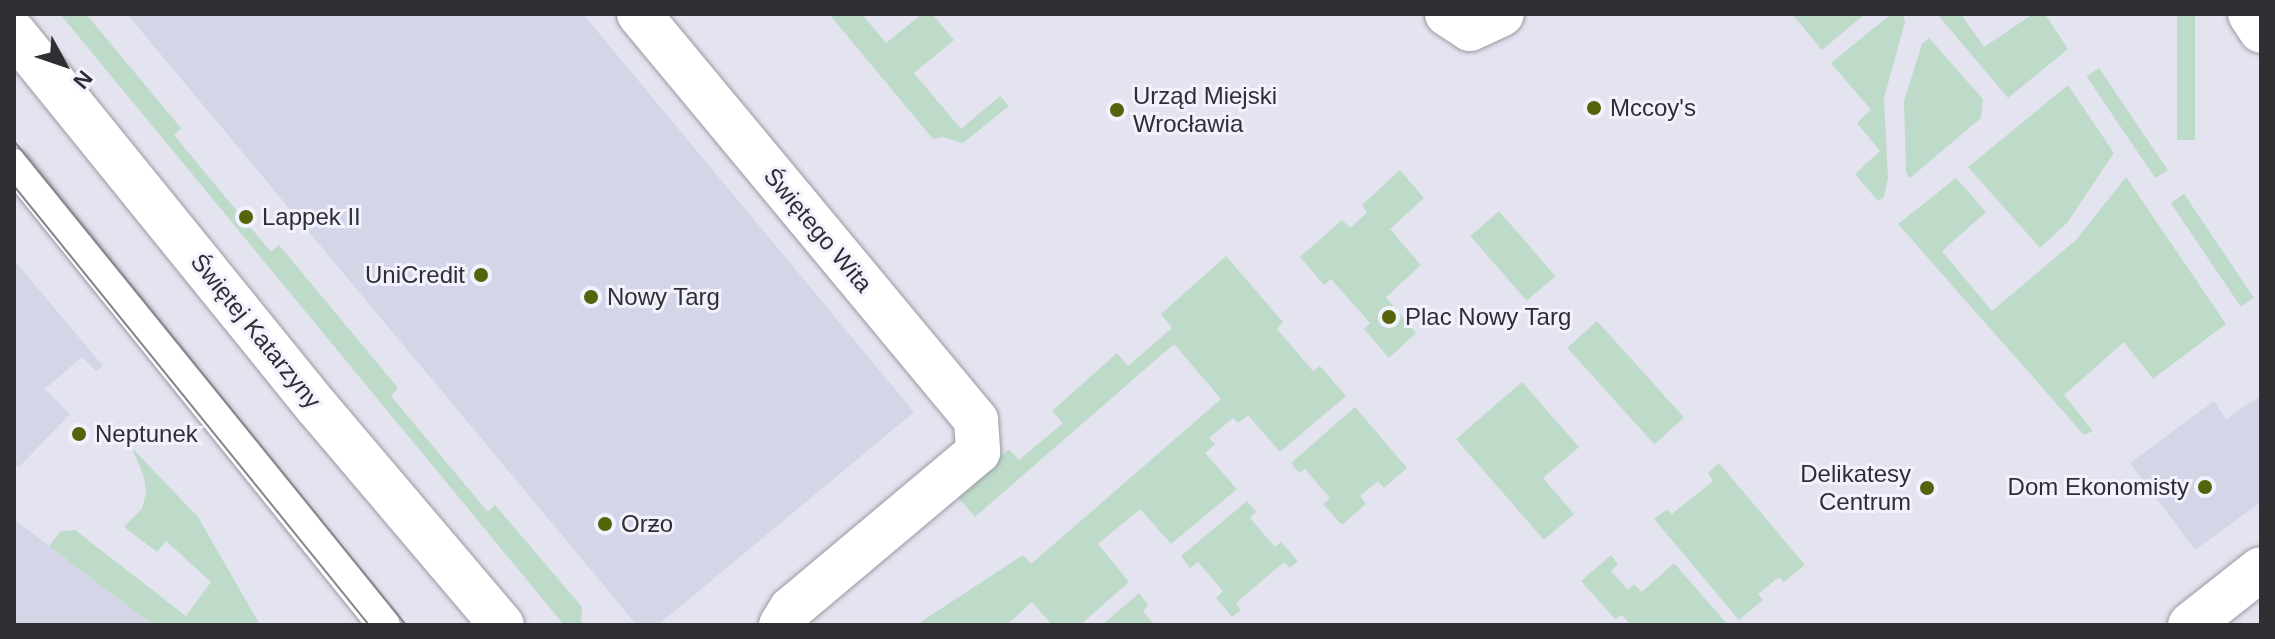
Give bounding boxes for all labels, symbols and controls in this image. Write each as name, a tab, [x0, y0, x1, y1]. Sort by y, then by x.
north arrow	[24, 24, 104, 104]
text: N	[68, 66, 97, 94]
place label: Urząd Miejski Wrocławia	[1133, 82, 1277, 138]
place label: Mccoy's	[1610, 94, 1696, 122]
marker: Mccoy's	[1585, 99, 1603, 117]
marker: Urząd Miejski Wrocławia	[1108, 101, 1126, 119]
street label: Świętego Wita	[758, 162, 878, 298]
place label: Lappek II	[262, 203, 361, 231]
marker: Lappek II	[237, 208, 255, 226]
street label: Świętej Katarzyny	[185, 248, 327, 414]
place label: UniCredit	[365, 261, 465, 289]
marker: UniCredit	[472, 266, 490, 284]
place label: Nowy Targ	[607, 283, 720, 311]
marker: Nowy Targ	[582, 288, 600, 306]
place label: Plac Nowy Targ	[1405, 303, 1572, 331]
marker: Plac Nowy Targ	[1380, 308, 1398, 326]
place label: Neptunek	[95, 420, 198, 448]
marker: Neptunek	[70, 425, 88, 443]
place label: Delikatesy Centrum	[1800, 460, 1911, 516]
place label: Dom Ekonomisty	[2008, 473, 2189, 501]
marker: Dom Ekonomisty	[2196, 478, 2214, 496]
marker: Delikatesy Centrum	[1918, 479, 1936, 497]
place label: Orƶo	[621, 510, 673, 538]
marker: Orƶo	[596, 515, 614, 533]

